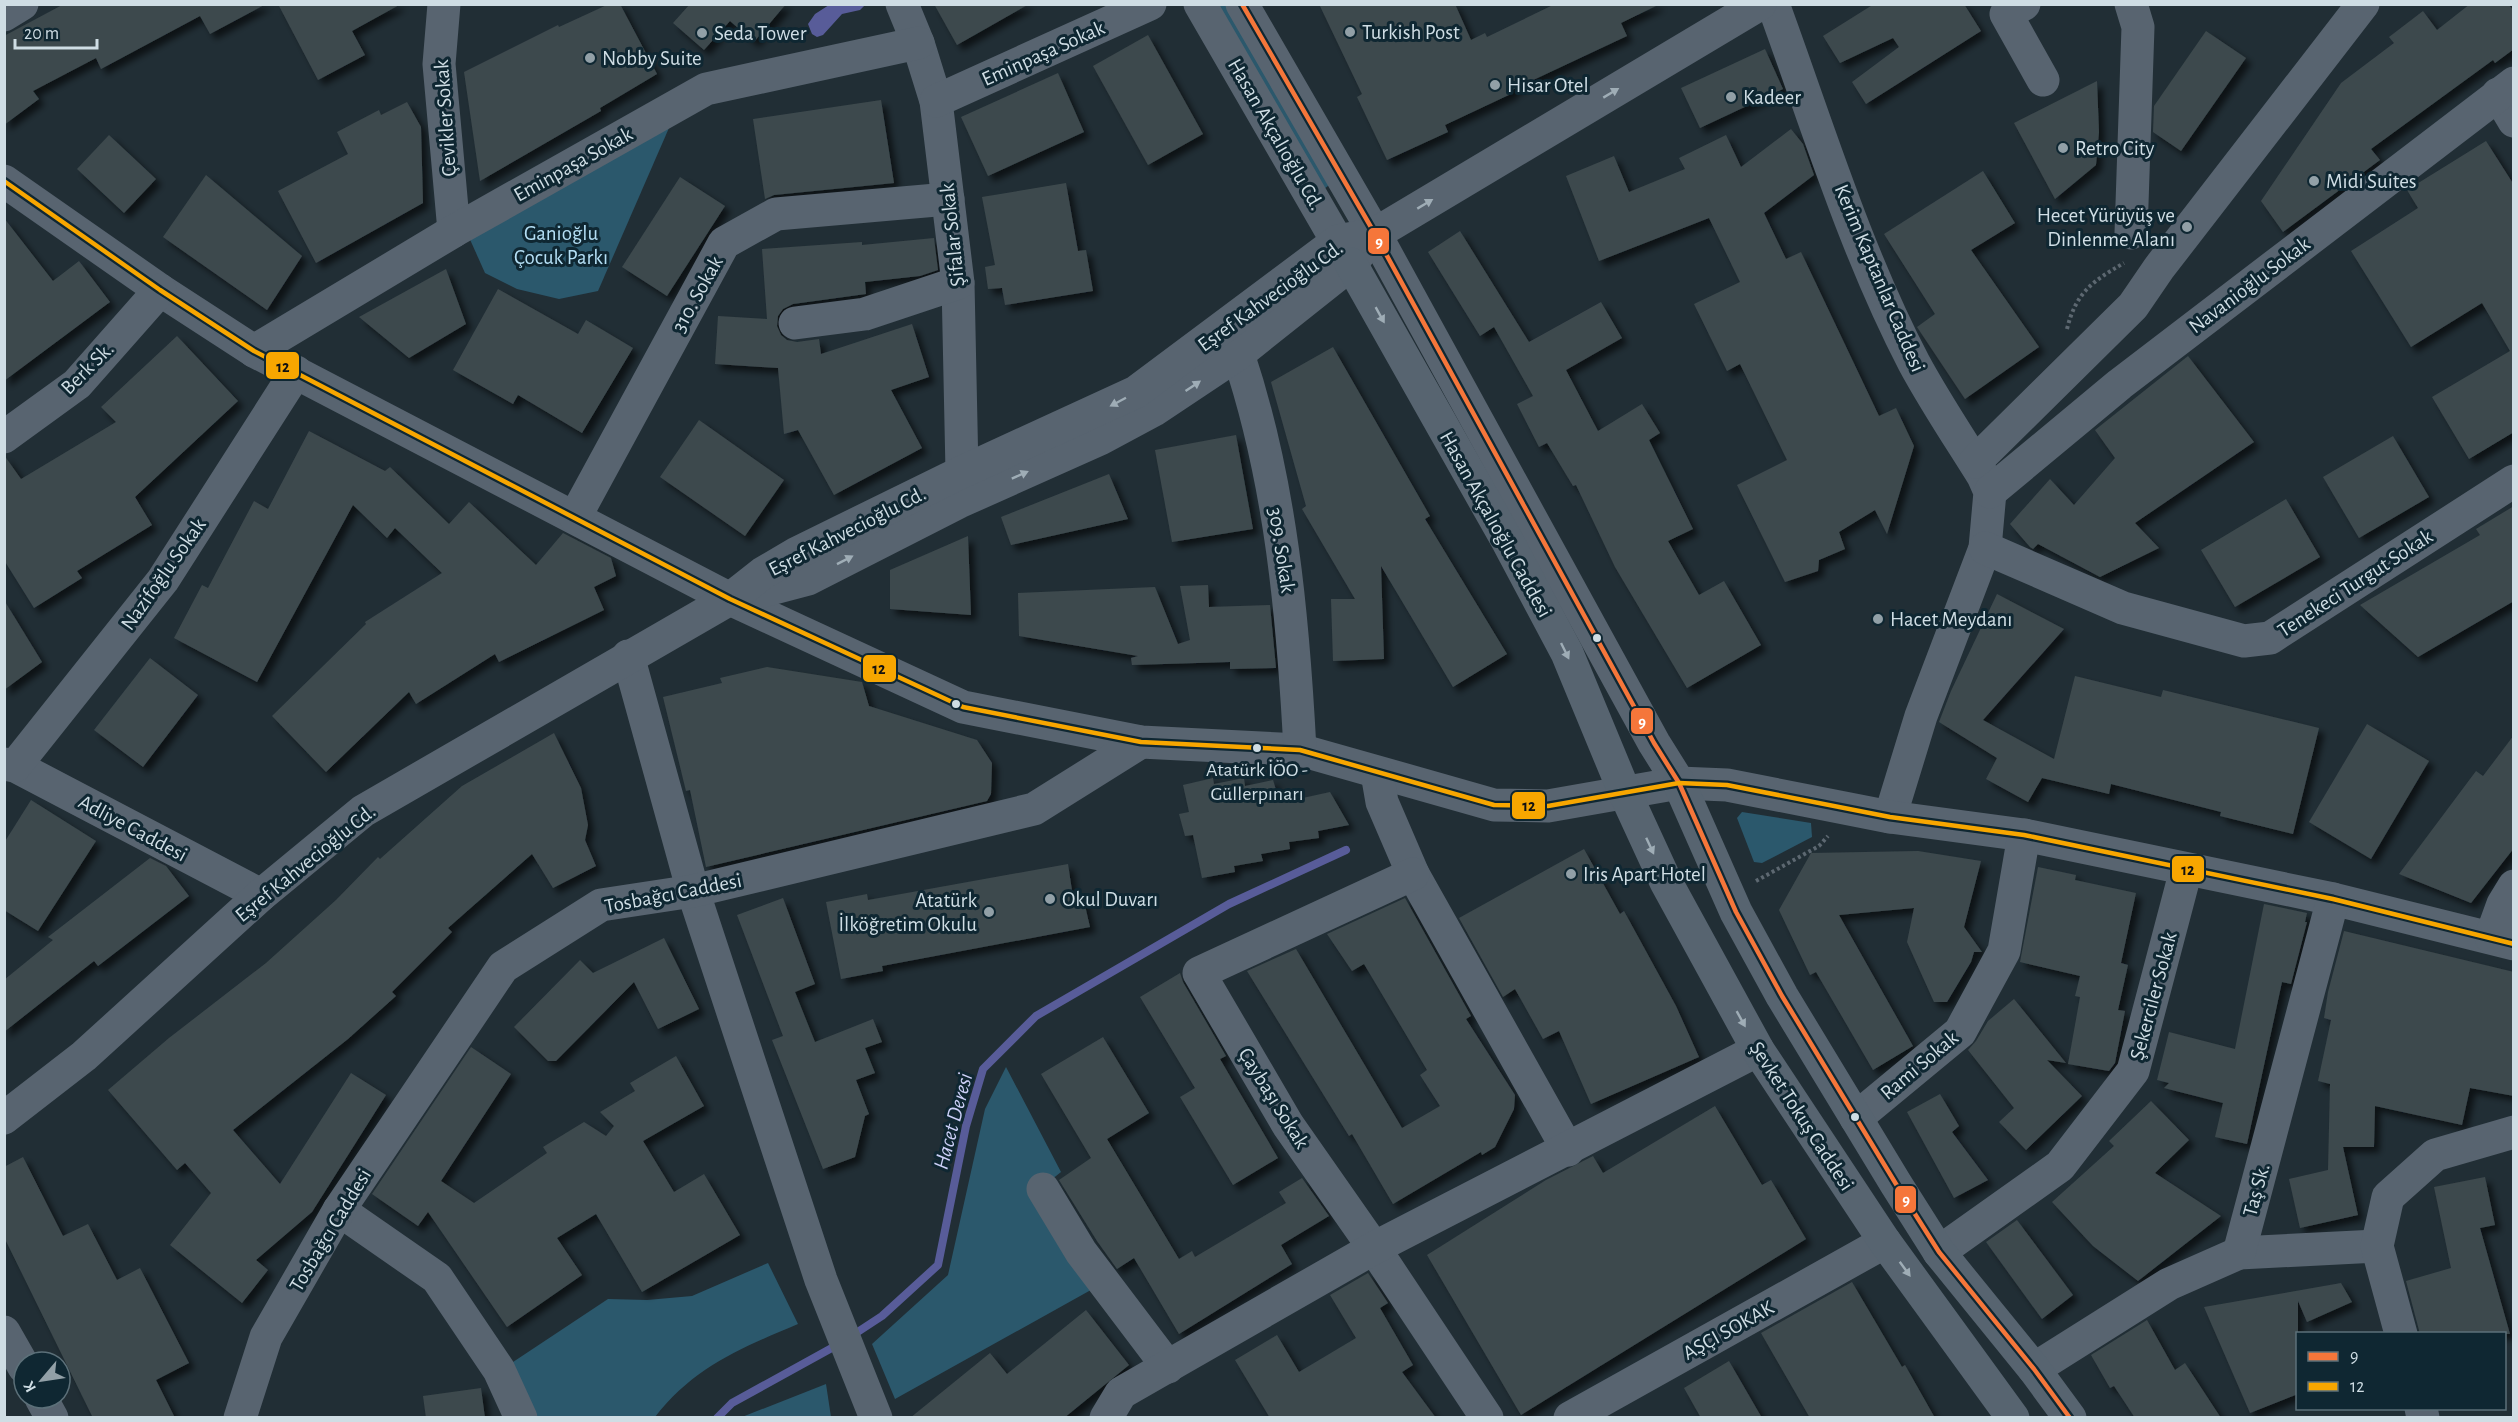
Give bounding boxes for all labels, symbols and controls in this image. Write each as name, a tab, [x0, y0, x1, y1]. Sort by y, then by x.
scale bar	[15, 12, 98, 50]
street label: Eminpaşa Sokak	[979, 17, 1108, 90]
place label: Turkish Post	[1362, 22, 1460, 43]
place label: Seda Tower	[714, 23, 807, 44]
text: 20 m	[24, 25, 59, 43]
marker: Turkish Post	[1343, 25, 1357, 39]
marker: Seda Tower	[695, 26, 709, 40]
place label: Nobby Suite	[602, 48, 702, 69]
marker: Nobby Suite	[583, 51, 597, 65]
street label: Hasan Akçalıoğlu Cd.	[1224, 55, 1327, 213]
street label: Çevikler Sokak	[431, 58, 460, 177]
place label: Hisar Otel	[1507, 75, 1589, 96]
marker: Hisar Otel	[1488, 78, 1502, 92]
place label: Kadeer	[1743, 87, 1801, 108]
one-way arrow	[1603, 88, 1619, 99]
marker: Kadeer	[1724, 90, 1738, 104]
street label: Eminpaşa Sokak	[510, 123, 637, 206]
place label: Retro City	[2075, 138, 2155, 159]
marker: Retro City	[2056, 141, 2070, 155]
place label: Midi Suites	[2326, 171, 2417, 192]
marker: Midi Suites	[2307, 174, 2321, 188]
street label: Kerim Kaptanlar Caddesi	[1831, 181, 1929, 375]
street label: Şifalar Sokak	[937, 182, 968, 288]
one-way arrow	[1417, 199, 1434, 209]
place label: Hecet Yürüyüş ve Dinlenme Alanı	[2037, 205, 2175, 250]
marker: Hecet Yürüyüş ve Dinlenme Alanı	[2180, 220, 2194, 234]
park label: Ganioğlu Çocuk Parkı	[514, 223, 608, 268]
line badge: 9	[1367, 227, 1390, 255]
street label: Navanioğlu Sokak	[2185, 233, 2314, 338]
text: 9	[1375, 234, 1383, 250]
street label: Eşref Kahvecioğlu Cd.	[1194, 237, 1347, 356]
street label: 310. Sokak	[668, 252, 727, 336]
one-way arrow	[1375, 307, 1385, 324]
street label: Berk Sk.	[57, 338, 118, 399]
line badge: 12	[265, 351, 300, 380]
text: 12	[276, 359, 290, 375]
one-way arrow	[1185, 380, 1201, 391]
one-way arrow	[1109, 397, 1126, 407]
street label: Hasan Akçalıoğlu Caddesi	[1436, 428, 1555, 621]
one-way arrow	[1011, 470, 1029, 480]
street label: Eşref Kahvecioğlu Cd.	[765, 483, 929, 580]
street label: 309. Sokak	[1264, 506, 1299, 595]
street label: Nazifoğlu Sokak	[117, 514, 210, 634]
street label: Tenekeci Turgut Sokak	[2274, 525, 2437, 641]
one-way arrow	[836, 556, 853, 565]
place label: Hacet Meydanı	[1890, 609, 2012, 630]
marker: Hacet Meydanı	[1871, 612, 1885, 626]
unlabelled marker	[1591, 632, 1603, 644]
one-way arrow	[1560, 642, 1570, 660]
line badge: 12	[862, 654, 897, 683]
text: 12	[872, 661, 886, 677]
unlabelled marker	[950, 698, 962, 710]
line badge: 9	[1630, 707, 1654, 735]
text: 9	[1638, 714, 1646, 730]
marker: Atatürk İÖO - Güllerpınarı	[1251, 742, 1263, 754]
place label: Atatürk İÖO - Güllerpınarı	[1206, 760, 1308, 804]
street label: Adliye Caddesi	[75, 791, 190, 866]
line badge: 12	[1511, 791, 1546, 820]
text: 12	[1522, 798, 1536, 814]
street label: Eşref Kahvecioğlu Cd.	[231, 801, 379, 926]
one-way arrow	[1645, 838, 1654, 855]
line badge: 12	[2171, 855, 2205, 883]
text: 12	[2181, 862, 2195, 878]
place label: Iris Apart Hotel	[1583, 864, 1706, 885]
marker: Iris Apart Hotel	[1564, 867, 1578, 881]
street label: Tosbağcı Caddesi	[603, 870, 743, 917]
place label: Okul Duvarı	[1062, 889, 1158, 910]
place label: Atatürk İlköğretim Okulu	[838, 890, 977, 935]
marker: Okul Duvarı	[1043, 892, 1057, 906]
marker: Atatürk İlköğretim Okulu	[982, 905, 996, 919]
street label: Şekerciler Sokak	[2126, 930, 2181, 1062]
one-way arrow	[1736, 1010, 1746, 1027]
street label: Rami Sokak	[1876, 1027, 1963, 1104]
street label: Şevket Tokuş Caddesi	[1746, 1038, 1857, 1194]
street label: Çaybaşı Sokak	[1234, 1044, 1313, 1153]
water label: Hacet Deresi	[930, 1070, 976, 1172]
unlabelled marker	[1849, 1111, 1861, 1123]
street label: Taş Sk.	[2239, 1161, 2274, 1219]
street label: Tosbağcı Caddesi	[286, 1165, 375, 1295]
line badge: 9	[1894, 1185, 1917, 1214]
text: 9	[1902, 1192, 1910, 1208]
one-way arrow	[1899, 1261, 1911, 1277]
street label: AŞÇI SOKAK	[1679, 1297, 1778, 1364]
legend	[2296, 1332, 2506, 1410]
text: 9	[2350, 1348, 2358, 1366]
north arrow	[12, 1350, 72, 1410]
text: K	[20, 1378, 39, 1395]
text: 12	[2350, 1378, 2364, 1396]

